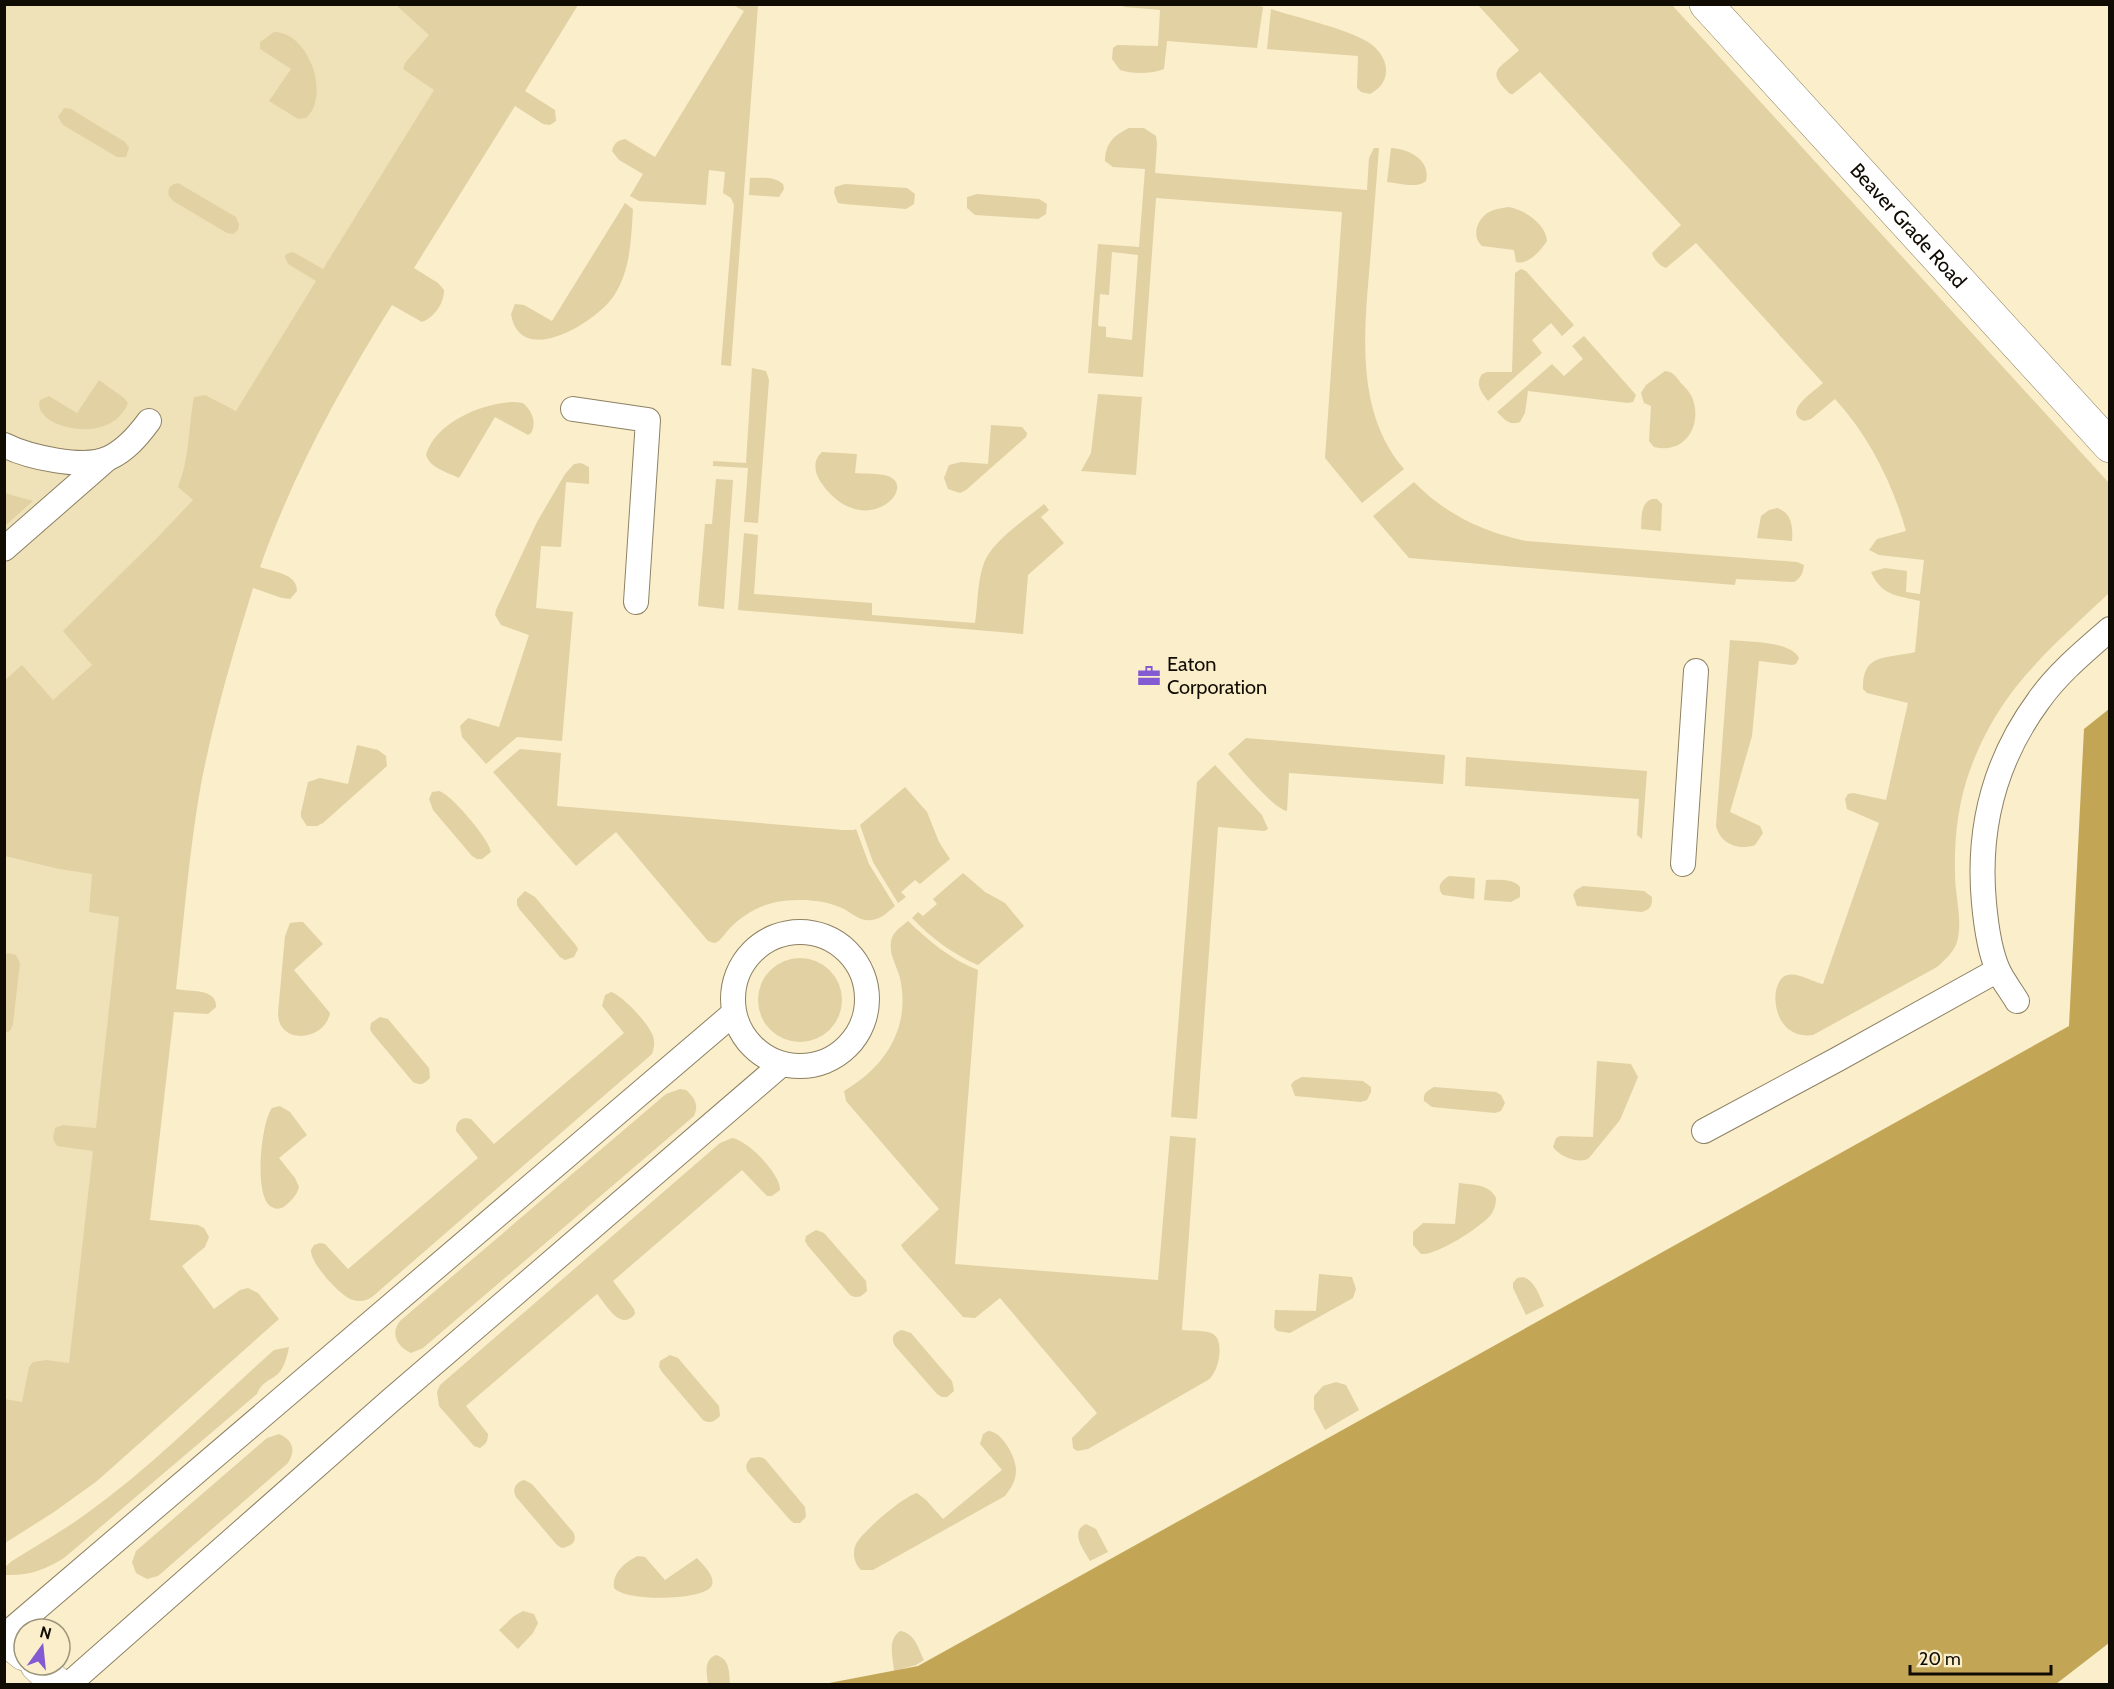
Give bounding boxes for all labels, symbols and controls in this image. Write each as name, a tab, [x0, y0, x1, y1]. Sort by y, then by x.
street label: Beaver Grade Road	[1845, 158, 1971, 293]
place label: Eaton Corporation	[1167, 652, 1267, 699]
office icon: Eaton Corporation	[1136, 663, 1162, 689]
north arrow	[12, 1617, 72, 1677]
text: N	[38, 1622, 54, 1644]
scale bar	[1910, 1638, 2051, 1676]
text: 20 m	[1919, 1648, 1961, 1670]

